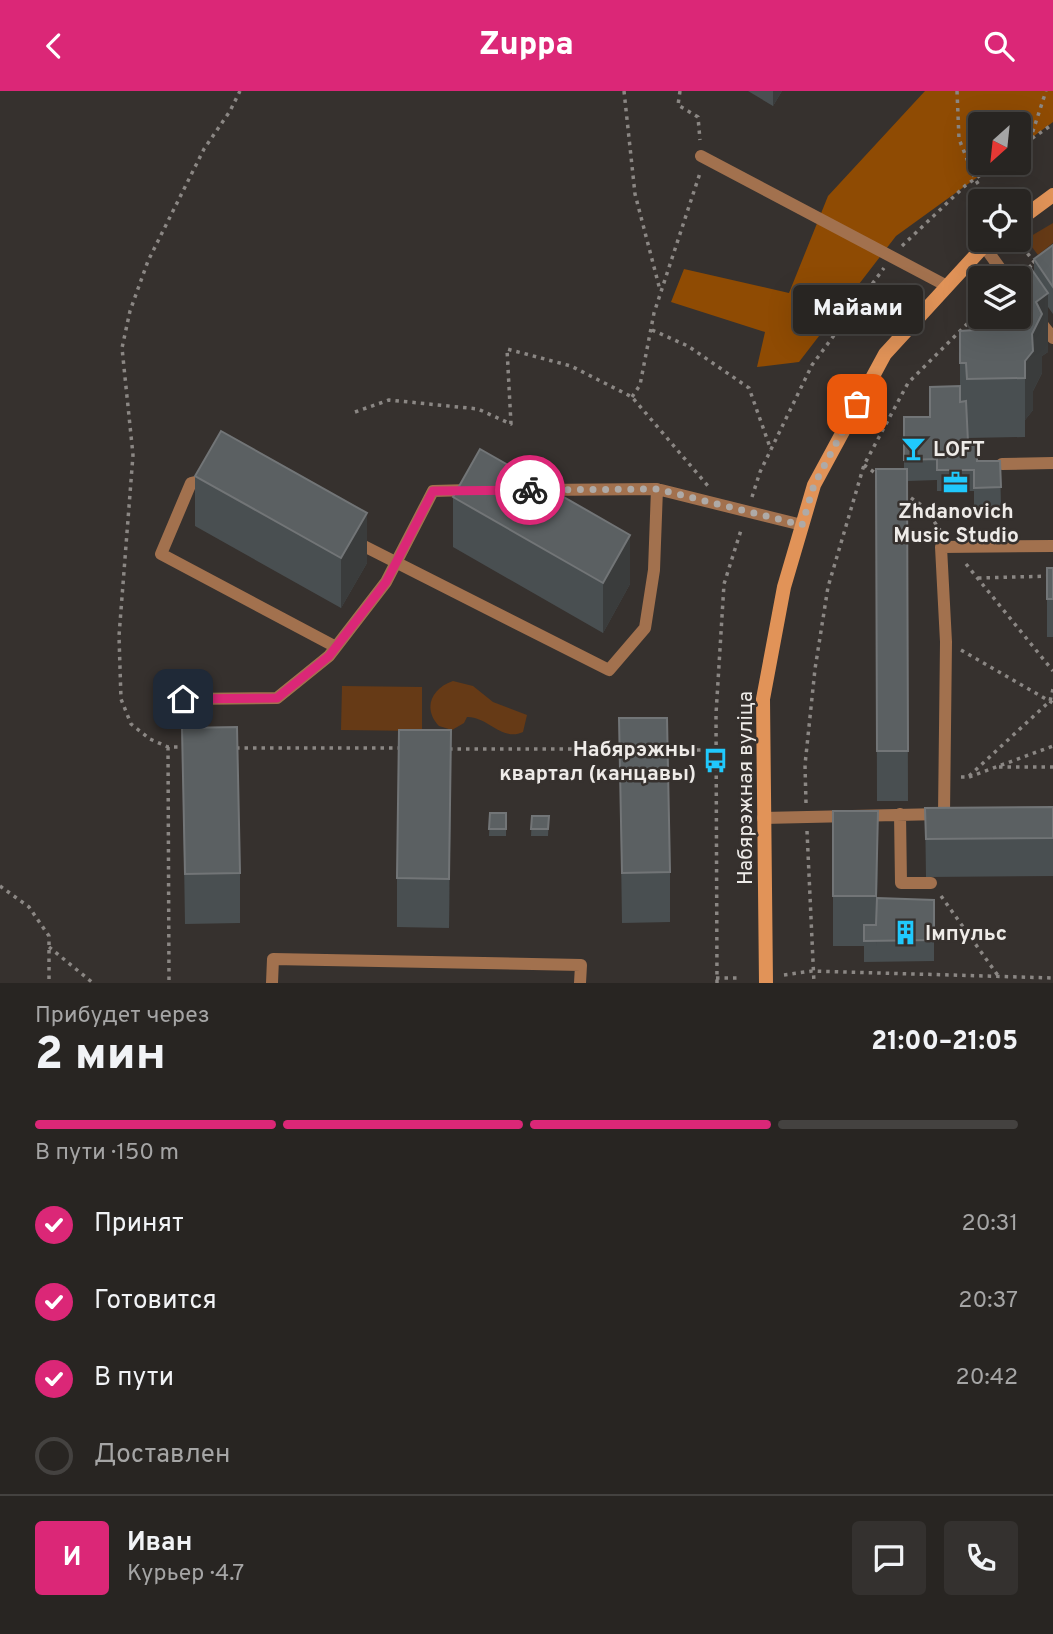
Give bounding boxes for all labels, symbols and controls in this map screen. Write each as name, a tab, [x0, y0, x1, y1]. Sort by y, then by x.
text: Zuppa	[479, 26, 574, 66]
icon: back	[35, 27, 73, 65]
icon: search	[980, 27, 1018, 65]
north arrow	[968, 112, 1031, 175]
map controls	[968, 112, 1031, 329]
button: locate	[968, 189, 1031, 252]
button: layers	[968, 266, 1031, 329]
callout: Майами	[792, 285, 922, 334]
text: Майами	[813, 295, 903, 324]
pin	[827, 374, 887, 434]
icon: bag	[838, 385, 876, 423]
bar icon: LOFT	[899, 435, 927, 463]
place label: LOFT	[933, 437, 985, 464]
courier	[495, 455, 565, 525]
office icon: Zhdanovich Music Studio	[942, 468, 970, 496]
icon: bike	[511, 471, 549, 509]
place label: Zhdanovich Music Studio	[893, 499, 1019, 550]
pin	[153, 669, 213, 729]
icon: home	[164, 680, 202, 718]
street label: Набярэжная вуліца	[733, 691, 760, 885]
place label: Набярэжны квартал (канцавы)	[499, 737, 696, 788]
bus stop icon: Набярэжны квартал (канцавы)	[702, 747, 730, 775]
building icon: Імпульс	[891, 919, 919, 947]
place label: Імпульс	[925, 921, 1007, 948]
text: Прибудет через	[35, 1002, 210, 1031]
text: 21:00–21:05	[871, 1026, 1018, 1059]
text: 2 мин	[35, 1027, 166, 1086]
text: В пути · 150 m	[35, 1139, 179, 1168]
icon: check	[35, 1206, 73, 1244]
text: Принят	[94, 1208, 184, 1241]
text: 20:31	[962, 1210, 1018, 1239]
icon: check	[35, 1283, 73, 1321]
text: Готовится	[94, 1285, 217, 1318]
text: 20:37	[958, 1287, 1018, 1316]
icon: check	[35, 1360, 73, 1398]
text: В пути	[94, 1362, 174, 1395]
text: 20:42	[956, 1364, 1018, 1393]
text: Доставлен	[94, 1439, 230, 1472]
button: chat	[852, 1521, 926, 1595]
button: phone	[944, 1521, 1018, 1595]
text: Иван	[127, 1527, 192, 1560]
text: И	[63, 1542, 81, 1575]
text: Курьер · 4.7	[127, 1560, 244, 1589]

